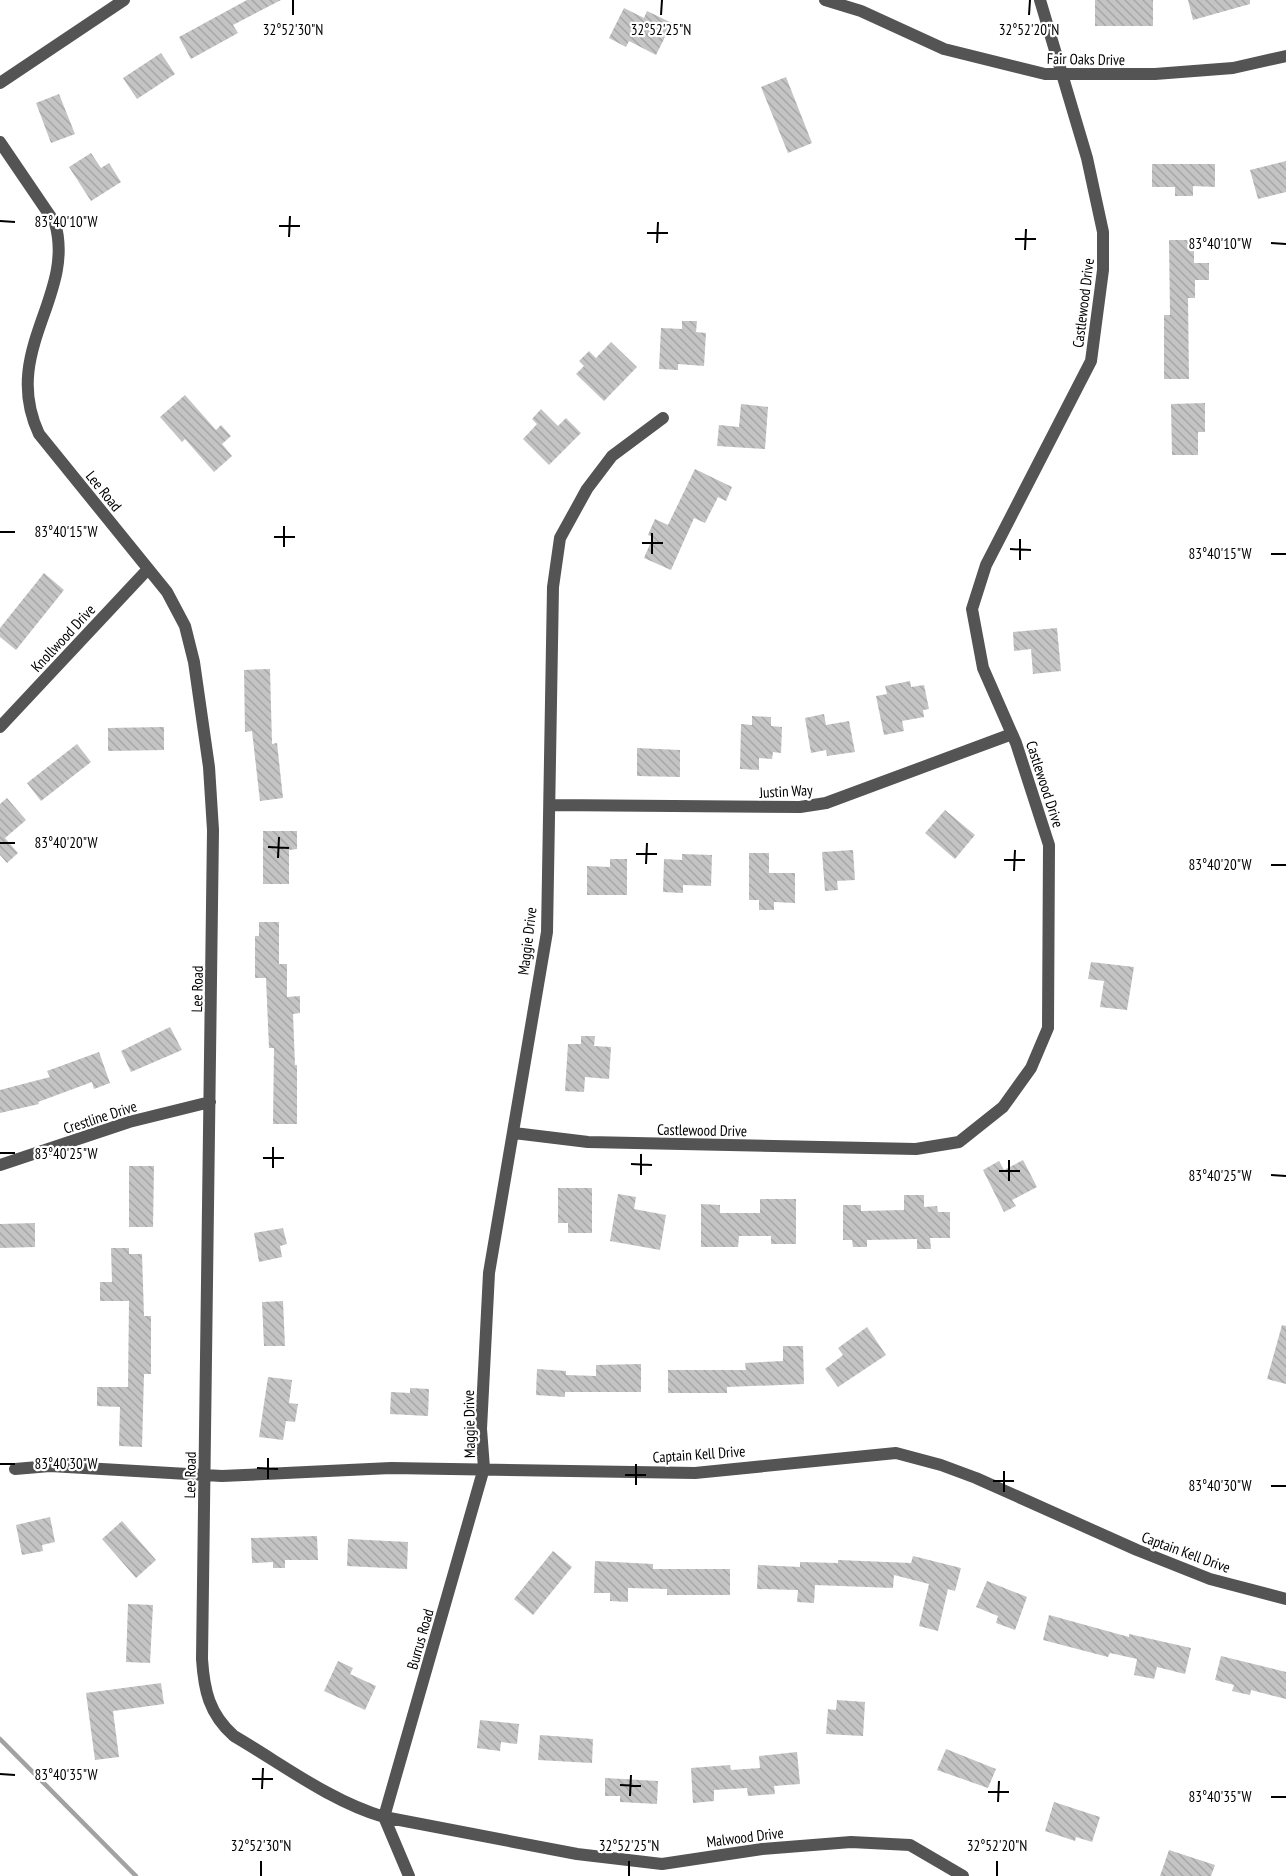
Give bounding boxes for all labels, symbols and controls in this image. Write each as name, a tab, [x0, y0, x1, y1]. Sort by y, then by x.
text: 32°52'30"N	[263, 20, 323, 39]
text: 32°52'25"N	[631, 20, 691, 39]
text: 32°52'20"N	[999, 20, 1059, 39]
street label: Fair Oaks Drive	[1047, 49, 1125, 69]
text: 83°40'10"W	[34, 212, 98, 231]
text: 83°40'10"W	[1188, 234, 1252, 253]
street label: Castlewood Drive	[1068, 257, 1098, 349]
street label: Lee Road	[82, 467, 126, 515]
text: 83°40'15"W	[34, 522, 98, 541]
text: 83°40'15"W	[1188, 544, 1252, 563]
street label: Knollwood Drive	[27, 600, 99, 676]
street label: Castlewood Drive	[1022, 738, 1068, 830]
street label: Justin Way	[758, 780, 813, 802]
text: 83°40'20"W	[34, 833, 98, 852]
text: 83°40'20"W	[1188, 855, 1252, 874]
street label: Maggie Drive	[513, 906, 541, 976]
street label: Lee Road	[187, 966, 207, 1012]
street label: Crestline Drive	[61, 1096, 139, 1138]
street label: Castlewood Drive	[657, 1120, 747, 1140]
text: 83°40'25"W	[34, 1144, 98, 1163]
text: 83°40'25"W	[1188, 1166, 1252, 1185]
street label: Maggie Drive	[459, 1390, 479, 1458]
street label: Captain Kell Drive	[652, 1441, 746, 1467]
street label: Lee Road	[180, 1452, 200, 1498]
text: 83°40'30"W	[34, 1454, 98, 1473]
text: 83°40'30"W	[1188, 1476, 1252, 1495]
street label: Captain Kell Drive	[1139, 1527, 1233, 1577]
street label: Burrus Road	[402, 1607, 438, 1671]
text: 83°40'35"W	[34, 1765, 98, 1784]
text: 83°40'35"W	[1188, 1787, 1252, 1806]
street label: Malwood Drive	[705, 1823, 785, 1851]
text: 32°52'30"N	[231, 1836, 291, 1855]
text: 32°52'25"N	[599, 1836, 659, 1855]
text: 32°52'20"N	[967, 1836, 1027, 1855]

